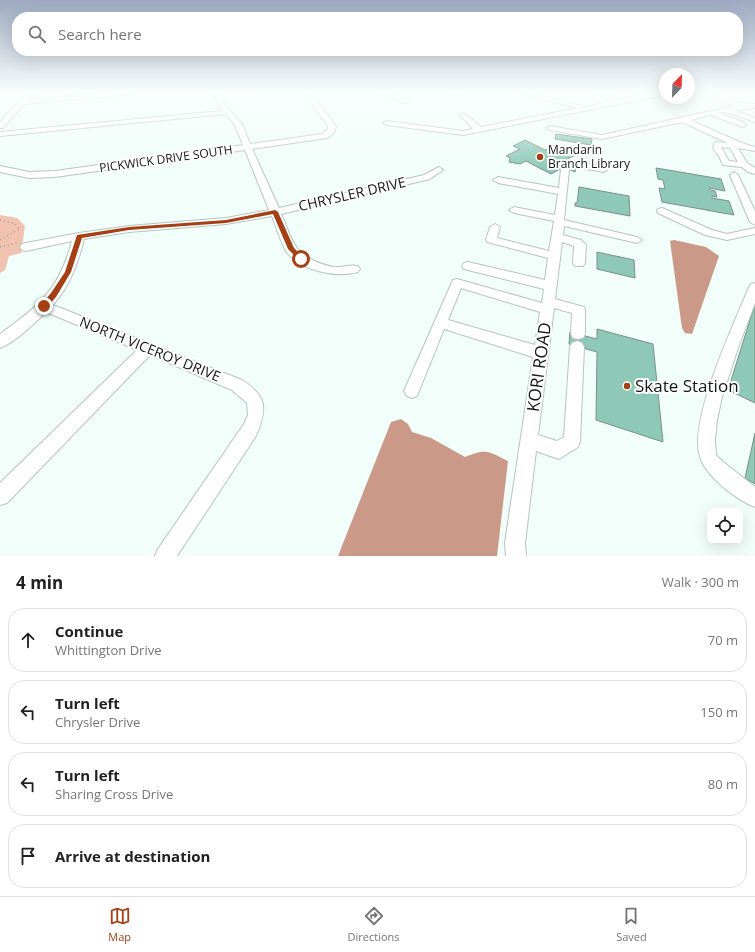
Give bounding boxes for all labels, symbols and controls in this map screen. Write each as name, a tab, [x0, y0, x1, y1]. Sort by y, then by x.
search box	[12, 12, 743, 56]
icon: search	[26, 23, 48, 45]
text: Search here	[58, 24, 142, 44]
north arrow	[659, 68, 695, 104]
street label: PICKWICK DRIVE SOUTH	[98, 141, 234, 176]
place label: Mandarin Branch Library	[548, 141, 631, 172]
marker: Mandarin Branch Library	[535, 152, 545, 162]
street label: CHRYSLER DRIVE	[296, 172, 407, 215]
route start	[292, 250, 310, 268]
route end	[35, 297, 53, 315]
street label: NORTH VICEROY DRIVE	[77, 312, 223, 386]
street label: KORI ROAD	[521, 321, 556, 413]
place label: Skate Station	[635, 374, 739, 397]
marker: Skate Station	[622, 381, 632, 391]
map controls	[707, 508, 743, 544]
button: locate	[707, 508, 743, 544]
text: 4 min	[16, 571, 63, 594]
text: Walk · 300 m	[662, 573, 739, 591]
text: Continue	[55, 621, 123, 641]
icon: ahead	[17, 629, 39, 651]
text: 70 m	[708, 631, 738, 649]
text: Whittington Drive	[55, 641, 161, 659]
text: Turn left	[55, 693, 120, 713]
icon: left	[17, 701, 39, 723]
text: 150 m	[700, 703, 738, 721]
text: Chrysler Drive	[55, 713, 140, 731]
text: Turn left	[55, 765, 120, 785]
icon: left	[17, 773, 39, 795]
text: 80 m	[708, 775, 738, 793]
text: Sharing Cross Drive	[55, 785, 173, 803]
icon: arrive	[17, 845, 39, 867]
text: Arrive at destination	[55, 846, 210, 866]
tab: Map	[108, 905, 131, 944]
tab: Directions	[348, 905, 400, 944]
tab: Saved	[616, 905, 647, 944]

